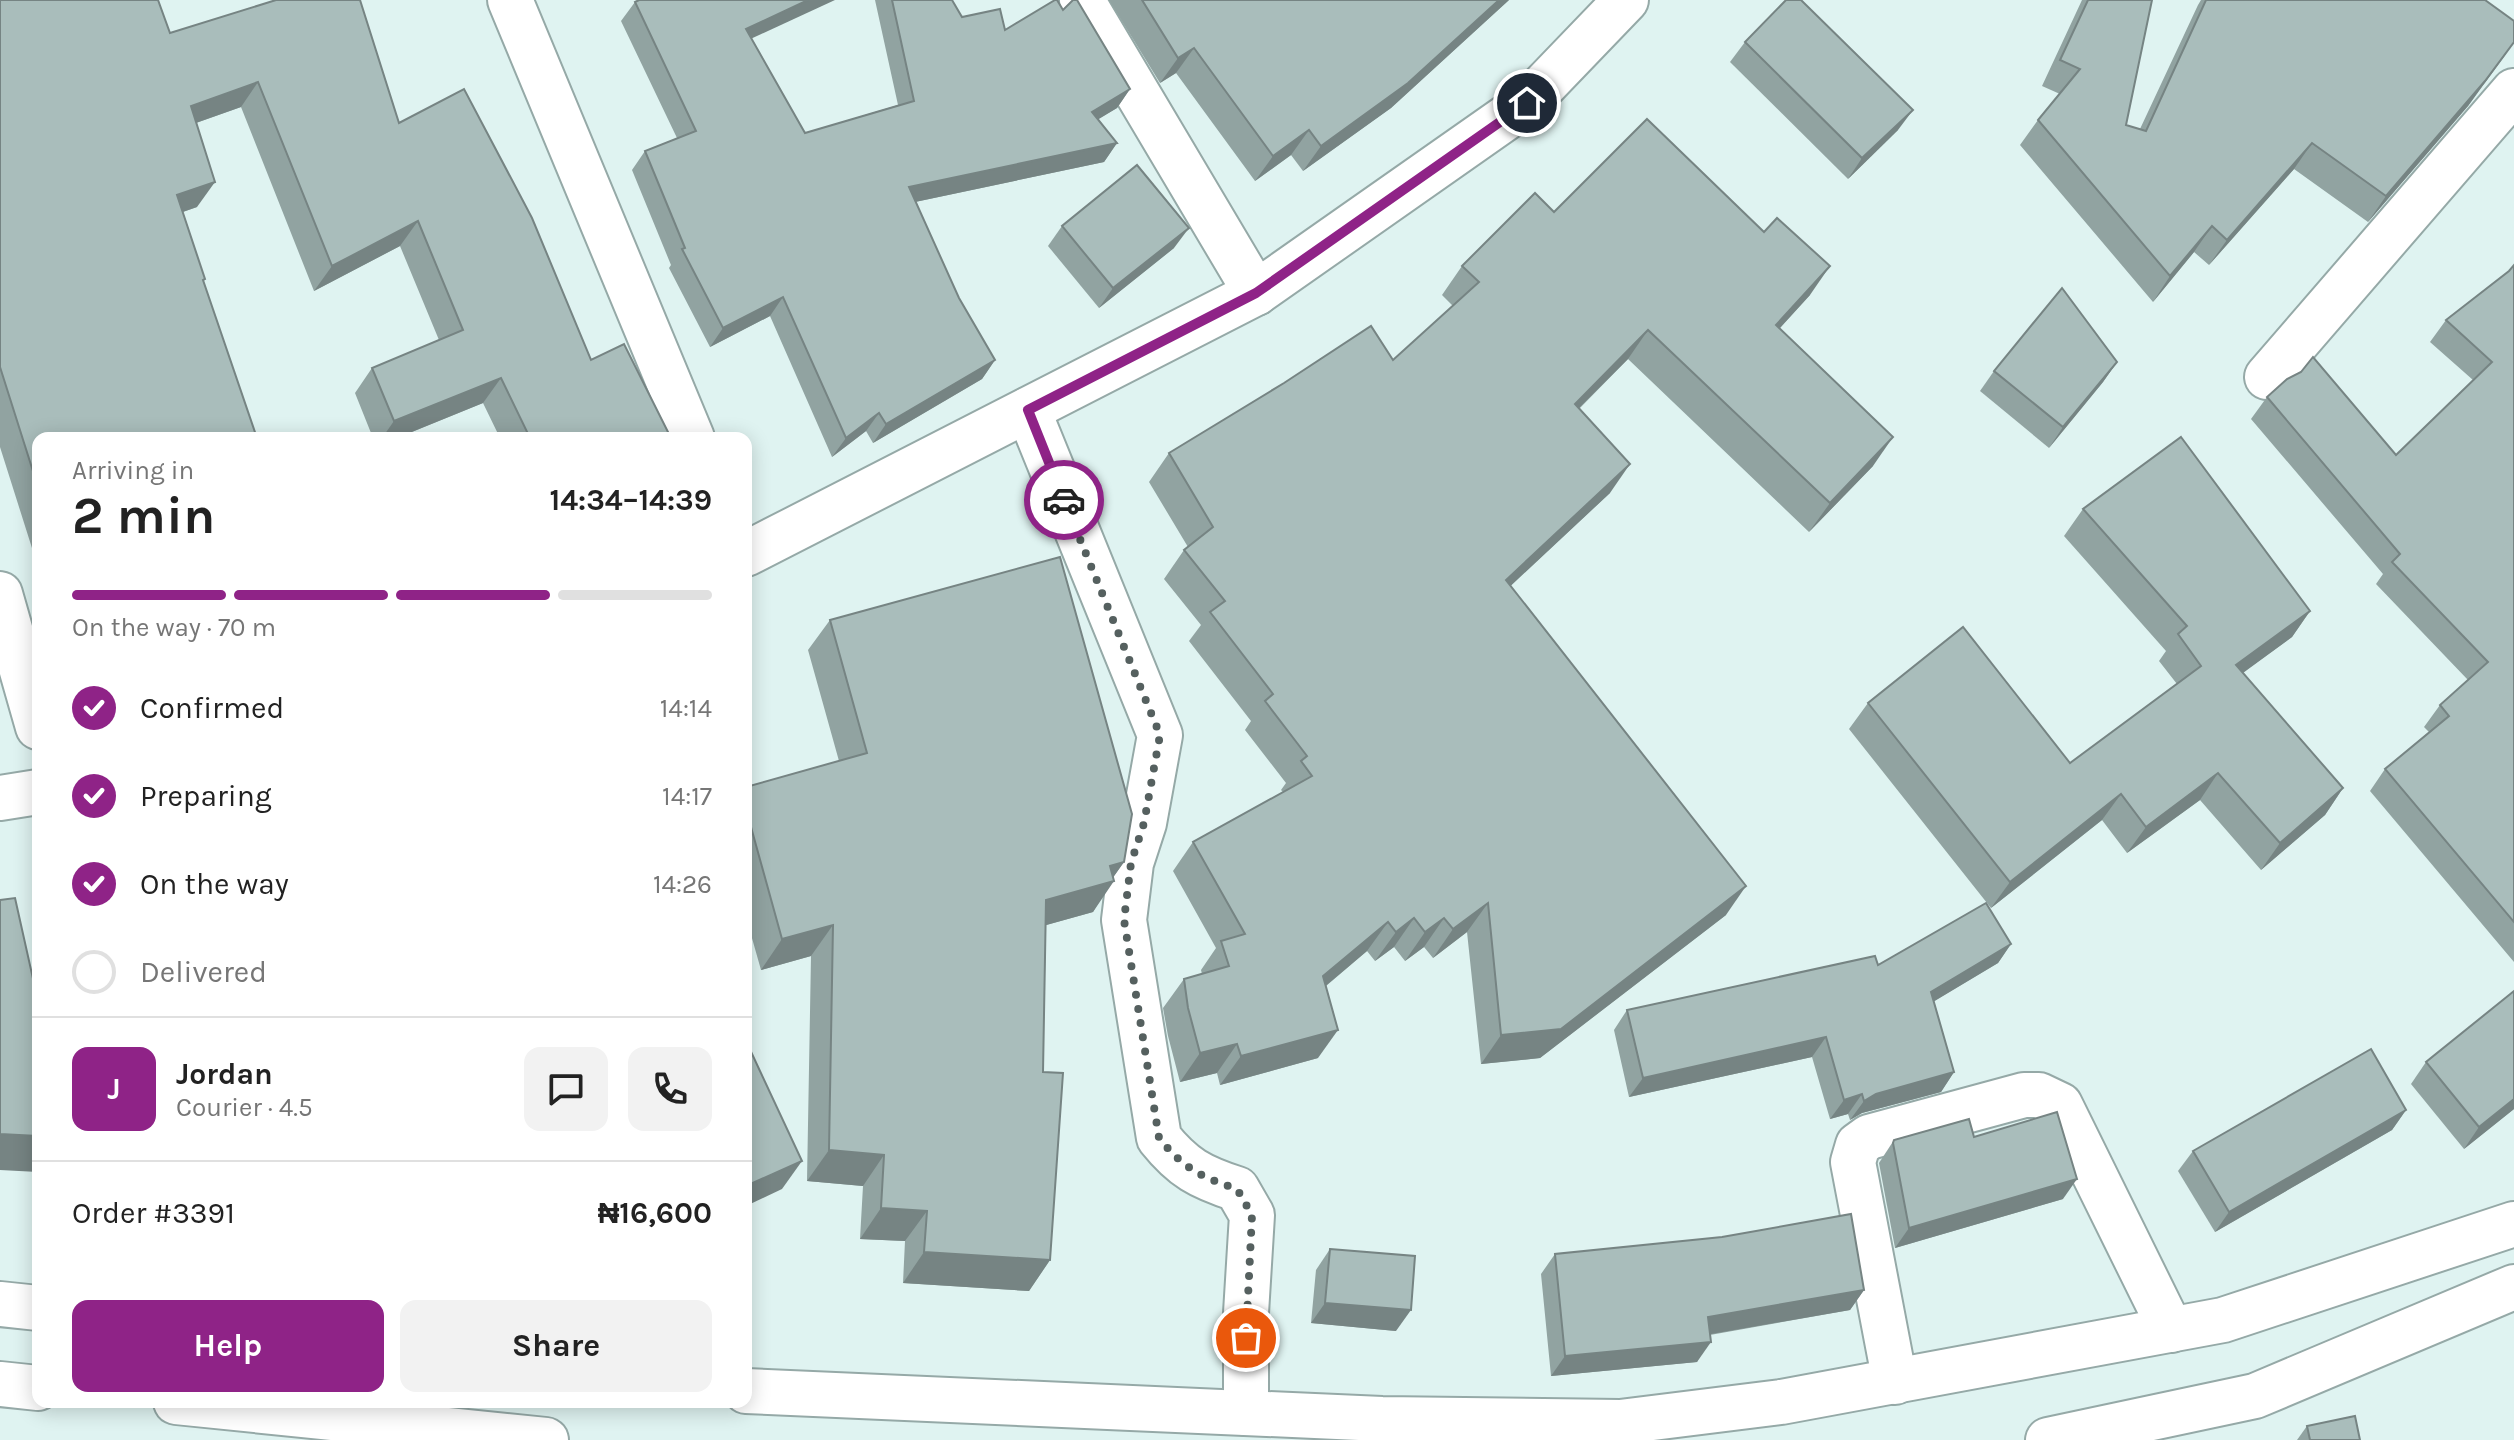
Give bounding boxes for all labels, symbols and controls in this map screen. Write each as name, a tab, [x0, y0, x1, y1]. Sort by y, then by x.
pin	[1493, 69, 1561, 137]
icon: home	[1505, 81, 1549, 125]
text: Arriving in	[72, 455, 194, 486]
courier	[1024, 460, 1104, 540]
icon: car	[1042, 478, 1086, 522]
text: 14:34–14:39	[550, 482, 712, 518]
text: 2 min	[72, 485, 215, 546]
text: On the way · 70 m	[72, 612, 276, 643]
icon: check	[72, 686, 116, 730]
text: Confirmed	[140, 690, 284, 726]
text: 14:14	[660, 693, 712, 724]
icon: check	[72, 774, 116, 818]
text: Preparing	[140, 778, 272, 814]
text: 14:17	[662, 781, 712, 812]
icon: check	[72, 862, 116, 906]
text: On the way	[140, 866, 289, 902]
text: 14:26	[653, 869, 712, 900]
text: Delivered	[140, 954, 267, 990]
button: chat	[524, 1047, 608, 1131]
button: phone	[628, 1047, 712, 1131]
text: Jordan	[176, 1056, 273, 1092]
text: J	[107, 1071, 121, 1107]
text: Courier · 4.5	[176, 1092, 313, 1123]
text: Order #3391	[72, 1195, 235, 1231]
text: ₦16,600	[598, 1195, 712, 1231]
button: Help	[72, 1300, 384, 1392]
button: Share	[400, 1300, 712, 1392]
pin	[1212, 1304, 1280, 1372]
icon: bag	[1224, 1316, 1268, 1360]

